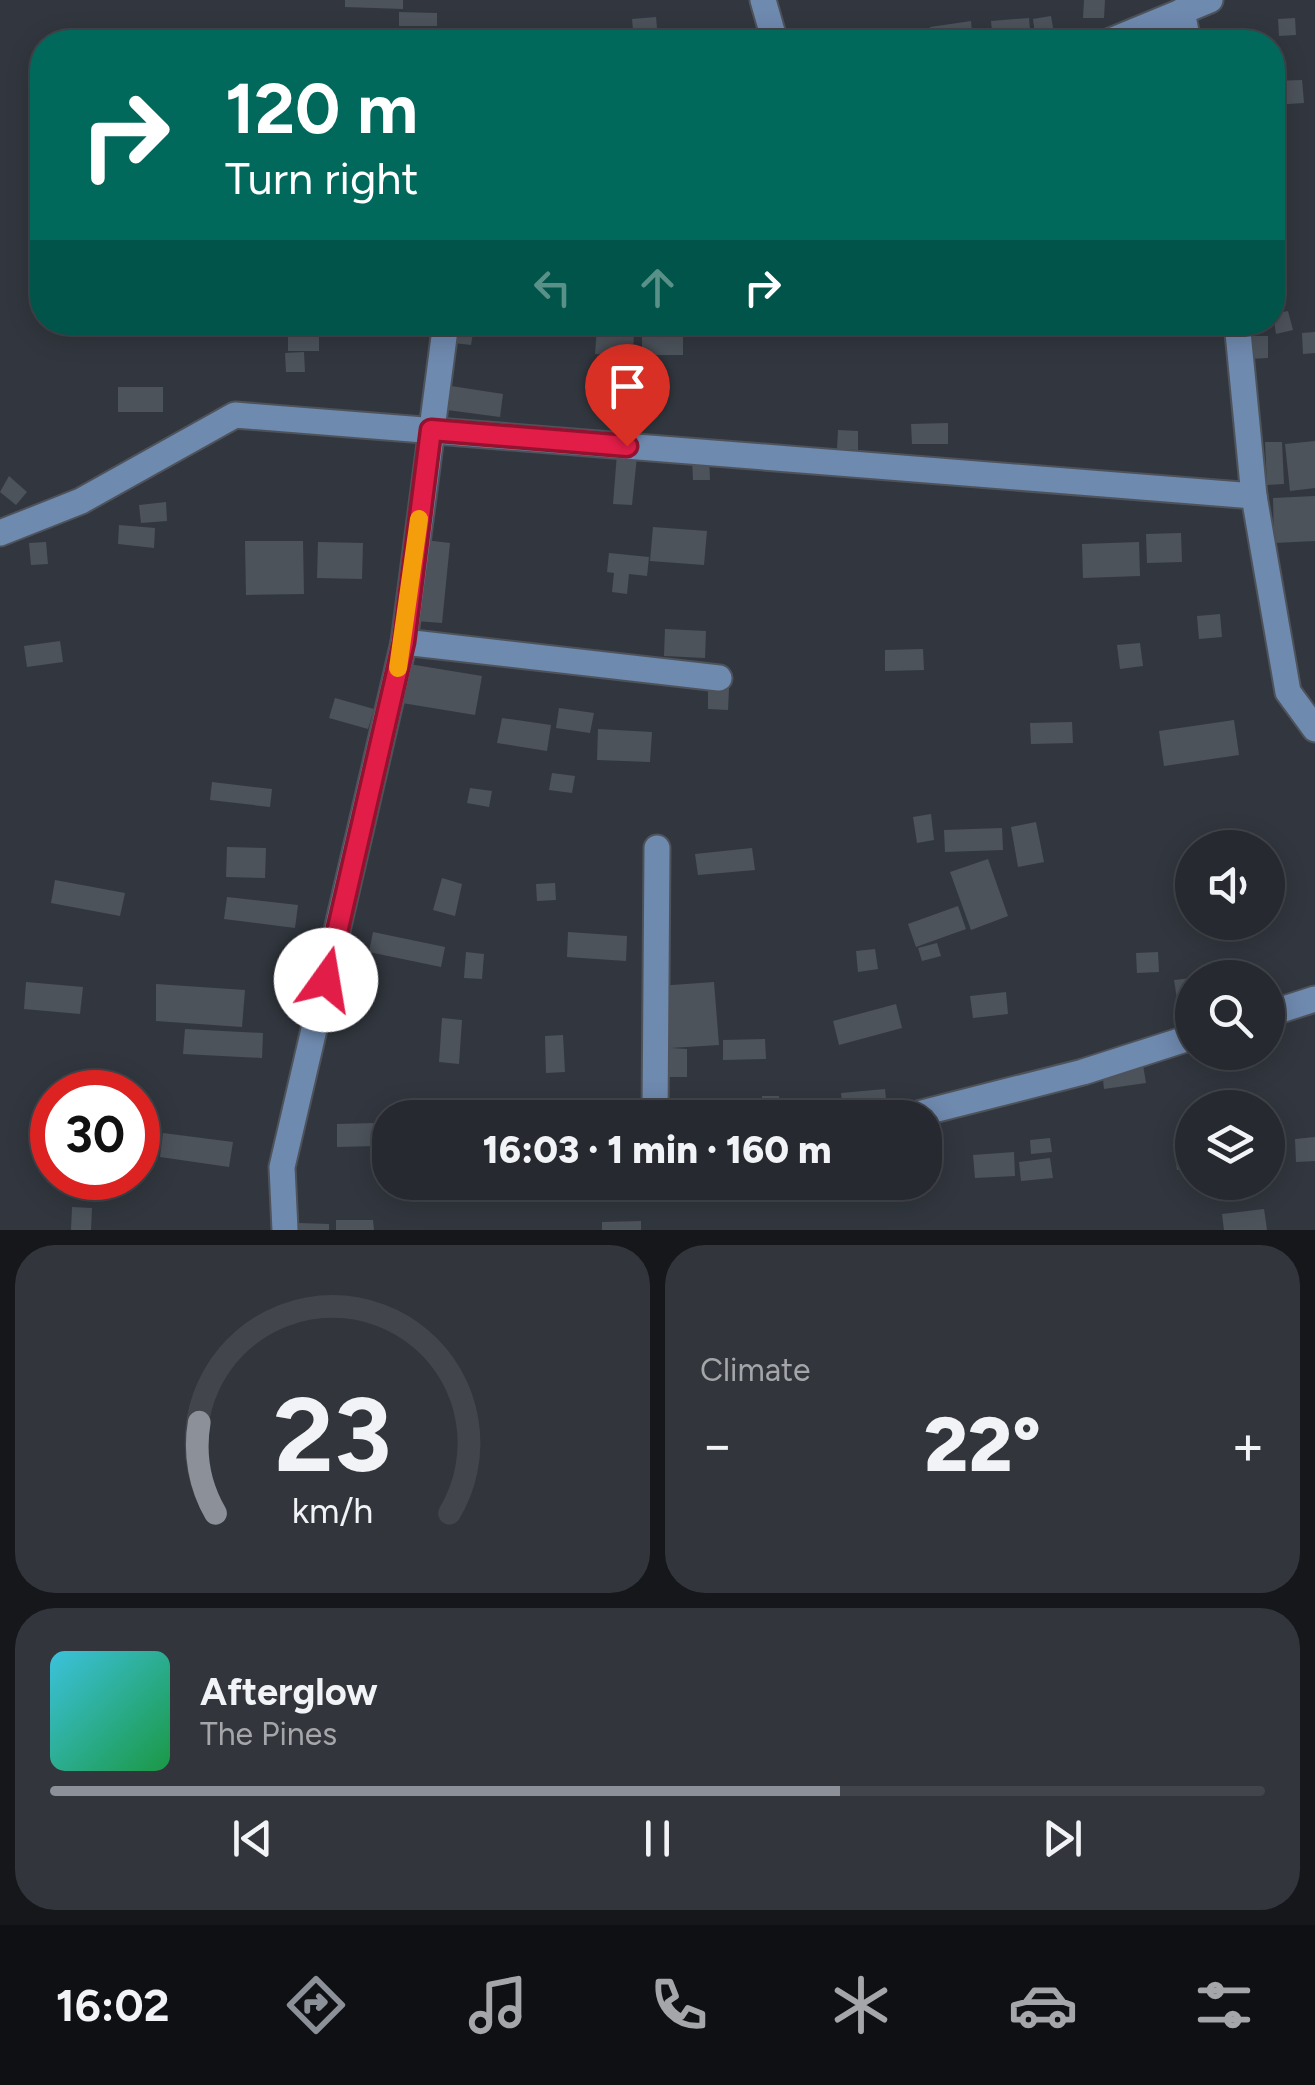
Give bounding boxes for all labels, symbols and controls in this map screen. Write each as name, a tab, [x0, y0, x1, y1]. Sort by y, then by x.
text: 120 m	[225, 66, 418, 151]
icon: right	[60, 70, 190, 200]
text: Turn right	[225, 151, 418, 205]
icon: left	[525, 260, 580, 315]
icon: ahead	[630, 260, 685, 315]
icon: right	[735, 260, 790, 315]
pin	[585, 344, 670, 447]
icon: arrive	[600, 359, 655, 414]
map controls	[1175, 830, 1285, 1200]
button: sound	[1175, 830, 1285, 940]
position arrow	[274, 928, 378, 1032]
button: search	[1175, 960, 1285, 1070]
speed limit sign: 30	[30, 1070, 160, 1200]
button: layers	[1175, 1090, 1285, 1200]
text: 16:03 · 1 min · 160 m	[483, 1127, 831, 1173]
text: Climate	[700, 1351, 811, 1389]
text: 23	[273, 1372, 392, 1497]
text: 22°	[924, 1400, 1041, 1490]
text: −	[700, 1412, 734, 1478]
text: +	[1231, 1412, 1265, 1478]
text: km/h	[292, 1489, 373, 1532]
text: Afterglow	[200, 1669, 378, 1715]
text: The Pines	[200, 1715, 337, 1753]
icon: previous	[225, 1811, 280, 1866]
icon: pause	[630, 1811, 685, 1866]
icon: next	[1035, 1811, 1090, 1866]
icon: directions	[281, 1970, 351, 2040]
icon: music	[463, 1970, 533, 2040]
icon: phone	[644, 1970, 714, 2040]
icon: climate	[826, 1970, 896, 2040]
icon: car	[1008, 1970, 1078, 2040]
icon: filters	[1189, 1970, 1259, 2040]
text: 16:02	[56, 1978, 170, 2032]

